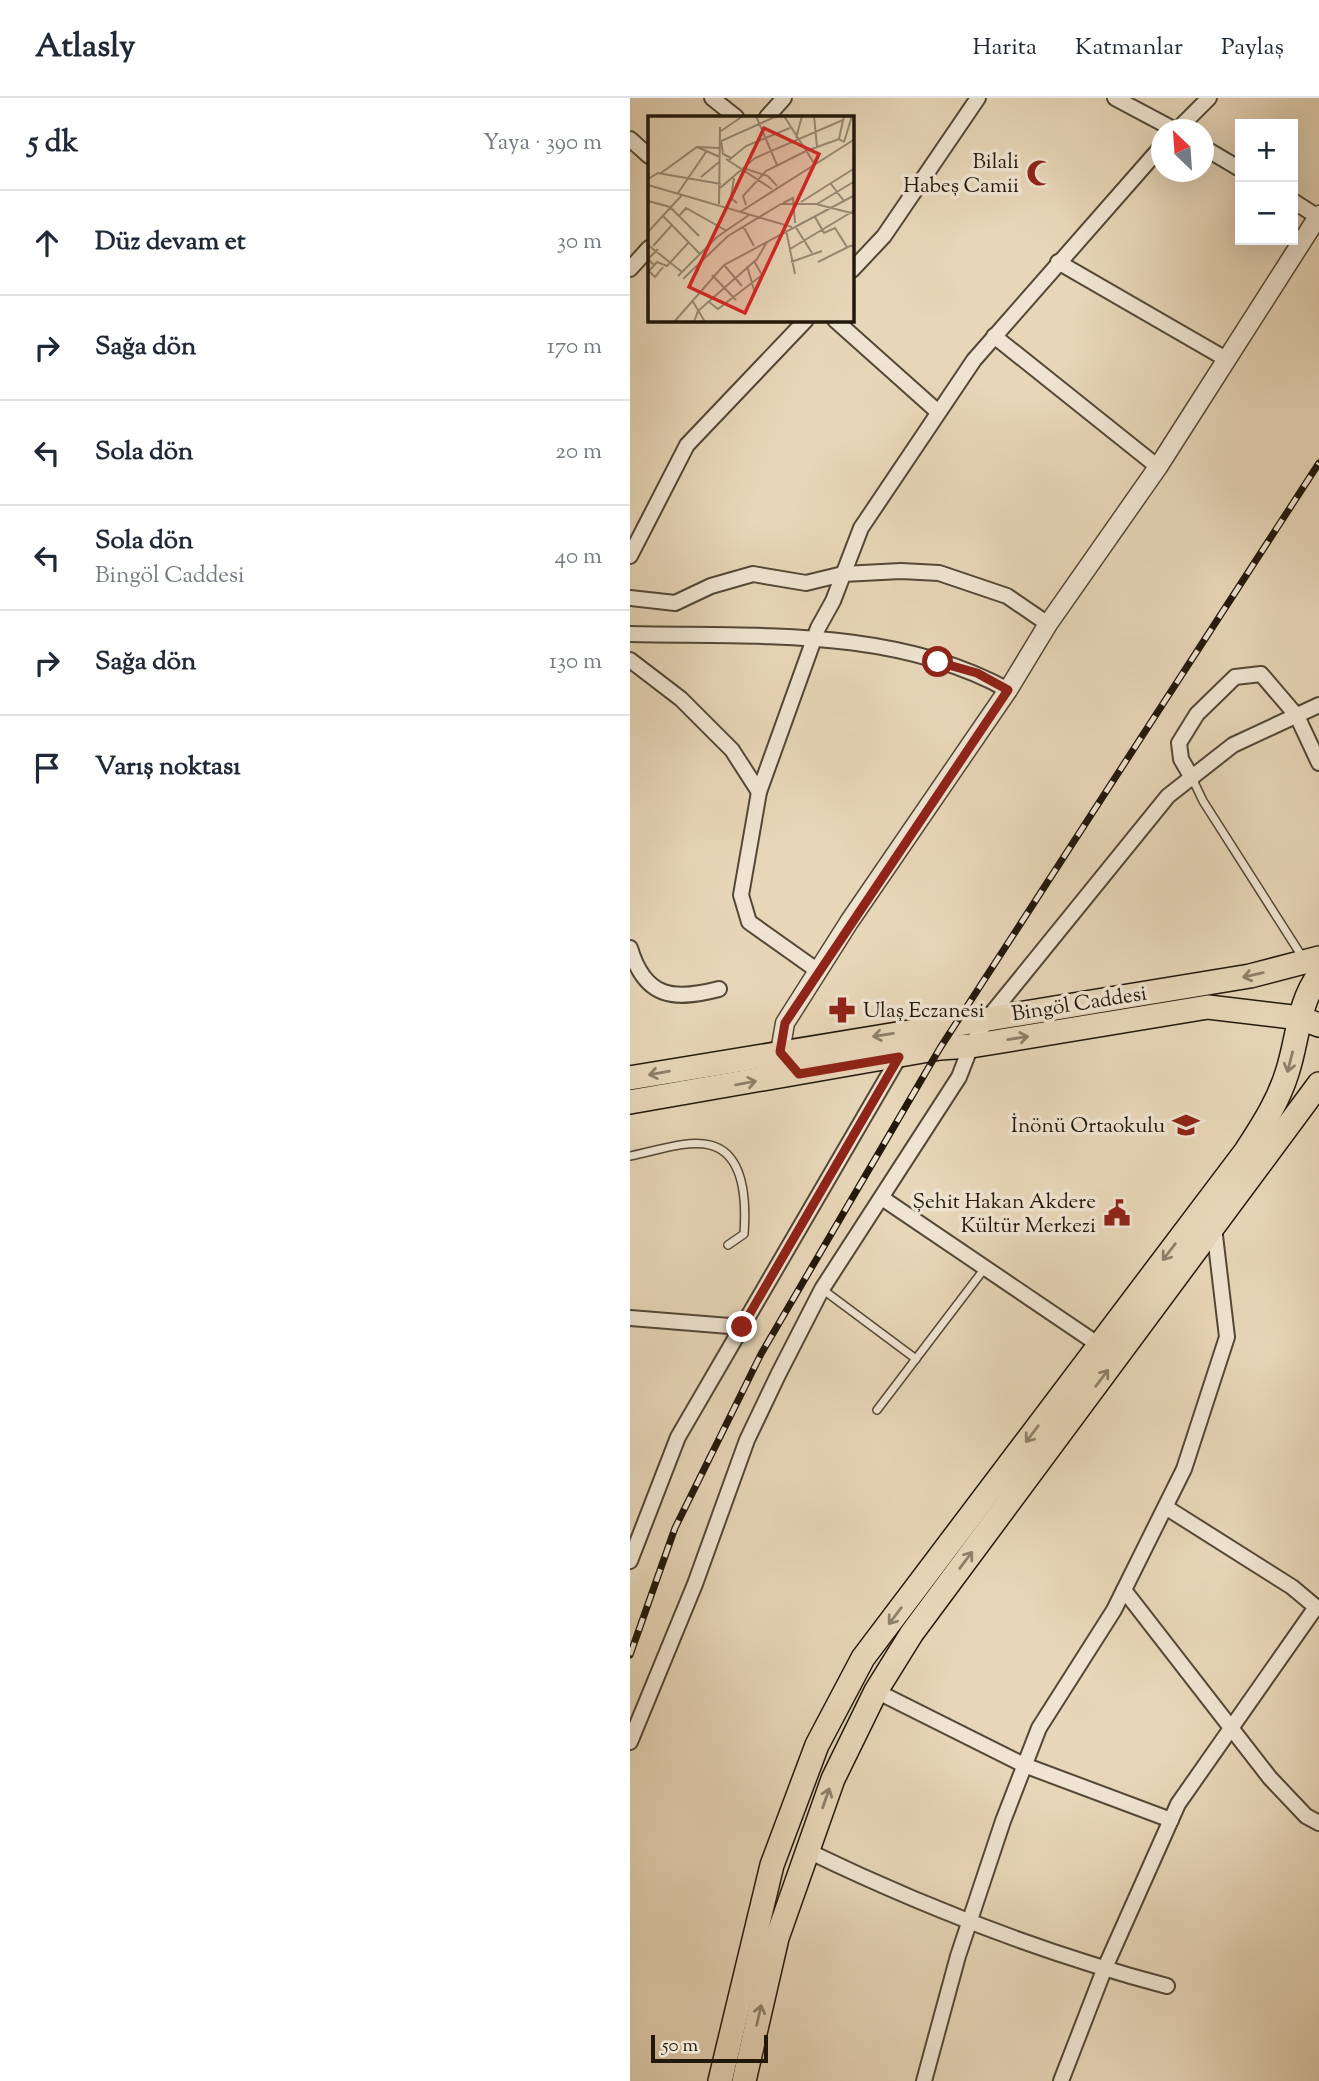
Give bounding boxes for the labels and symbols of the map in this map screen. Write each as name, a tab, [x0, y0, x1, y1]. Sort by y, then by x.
inset map	[648, 116, 854, 322]
north arrow	[1151, 119, 1214, 182]
place label: Bilali Habeş Camii	[903, 148, 1019, 202]
mosque icon: Bilali Habeş Camii	[1025, 158, 1055, 188]
route start	[922, 646, 953, 677]
one-way arrow	[1242, 969, 1265, 982]
street label: Bingöl Caddesi	[1010, 979, 1149, 1030]
pharmacy icon: Ulaş Eczanesi	[827, 995, 857, 1025]
place label: Ulaş Eczanesi	[863, 997, 984, 1027]
one-way arrow	[872, 1029, 895, 1042]
one-way arrow	[1006, 1031, 1029, 1044]
one-way arrow	[1283, 1050, 1296, 1073]
one-way arrow	[648, 1067, 671, 1080]
one-way arrow	[734, 1076, 757, 1089]
school or university icon: İnönü Ortaokulu	[1171, 1110, 1201, 1140]
place label: İnönü Ortaokulu	[1011, 1112, 1165, 1142]
place label: Şehit Hakan Akdere Kültür Merkezi	[912, 1188, 1096, 1242]
public building icon: Şehit Hakan Akdere Kültür Merkezi	[1102, 1198, 1132, 1228]
one-way arrow	[1162, 1243, 1177, 1262]
route end	[726, 1311, 757, 1342]
one-way arrow	[1094, 1369, 1109, 1388]
one-way arrow	[1024, 1424, 1039, 1443]
one-way arrow	[959, 1552, 974, 1570]
one-way arrow	[888, 1606, 903, 1625]
one-way arrow	[821, 1787, 833, 1809]
one-way arrow	[753, 2004, 766, 2026]
scale bar	[651, 2032, 768, 2064]

